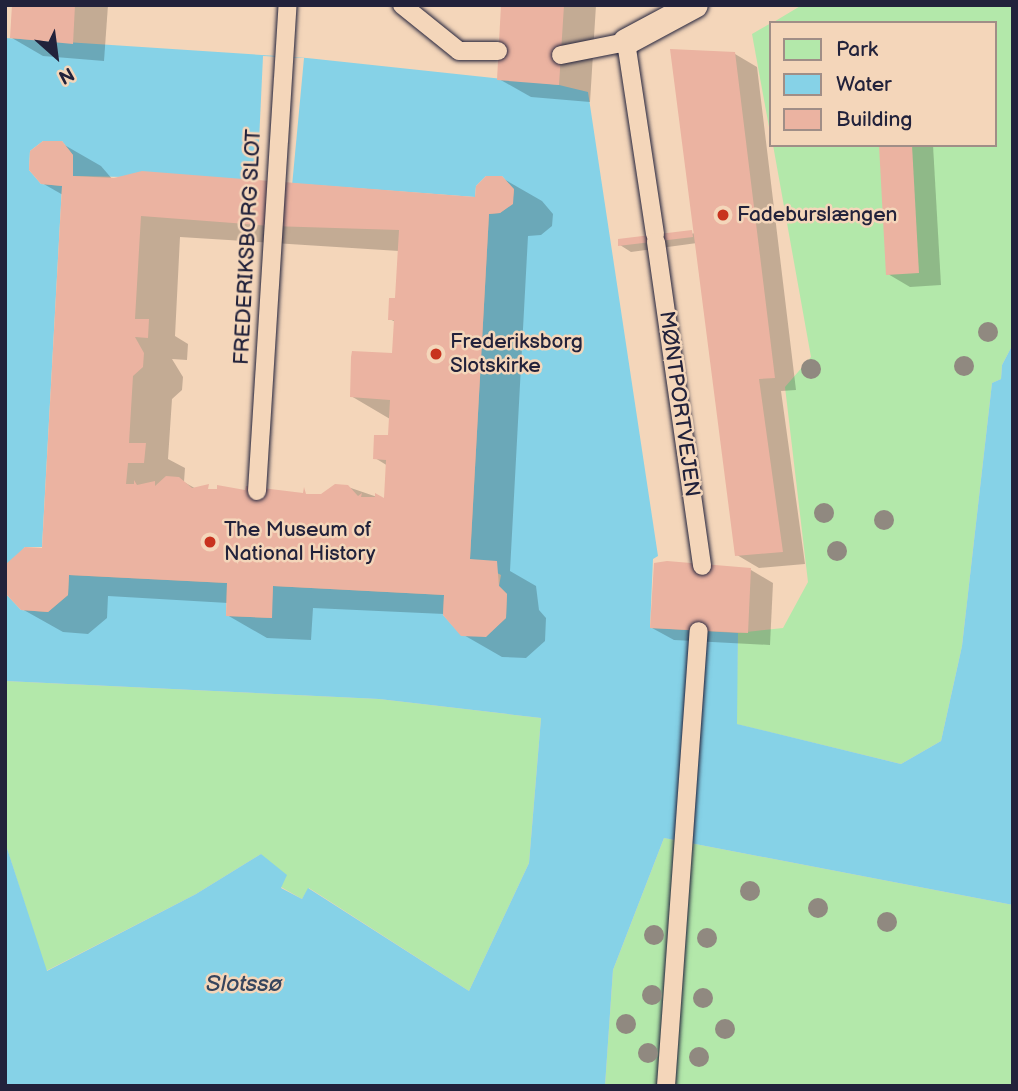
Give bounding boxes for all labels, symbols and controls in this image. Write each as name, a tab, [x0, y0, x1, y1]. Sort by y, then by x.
north arrow	[21, 21, 91, 91]
legend	[769, 21, 997, 147]
text: Park	[836, 37, 878, 62]
text: N	[54, 61, 78, 88]
text: Water	[836, 72, 892, 97]
text: Building	[836, 107, 912, 132]
street label: FREDERIKSBORG SLOT	[229, 128, 267, 366]
place label: Fadeburslængen	[737, 202, 897, 228]
marker: Fadeburslængen	[715, 207, 731, 223]
street label: MØNTPORTVEJEN	[653, 309, 705, 499]
place label: Frederiksborg Slotskirke	[450, 329, 583, 379]
marker: Frederiksborg Slotskirke	[428, 346, 444, 362]
place label: The Museum of National History	[224, 517, 376, 567]
marker: The Museum of National History	[202, 534, 218, 550]
water label: Slotssø	[206, 970, 282, 998]

